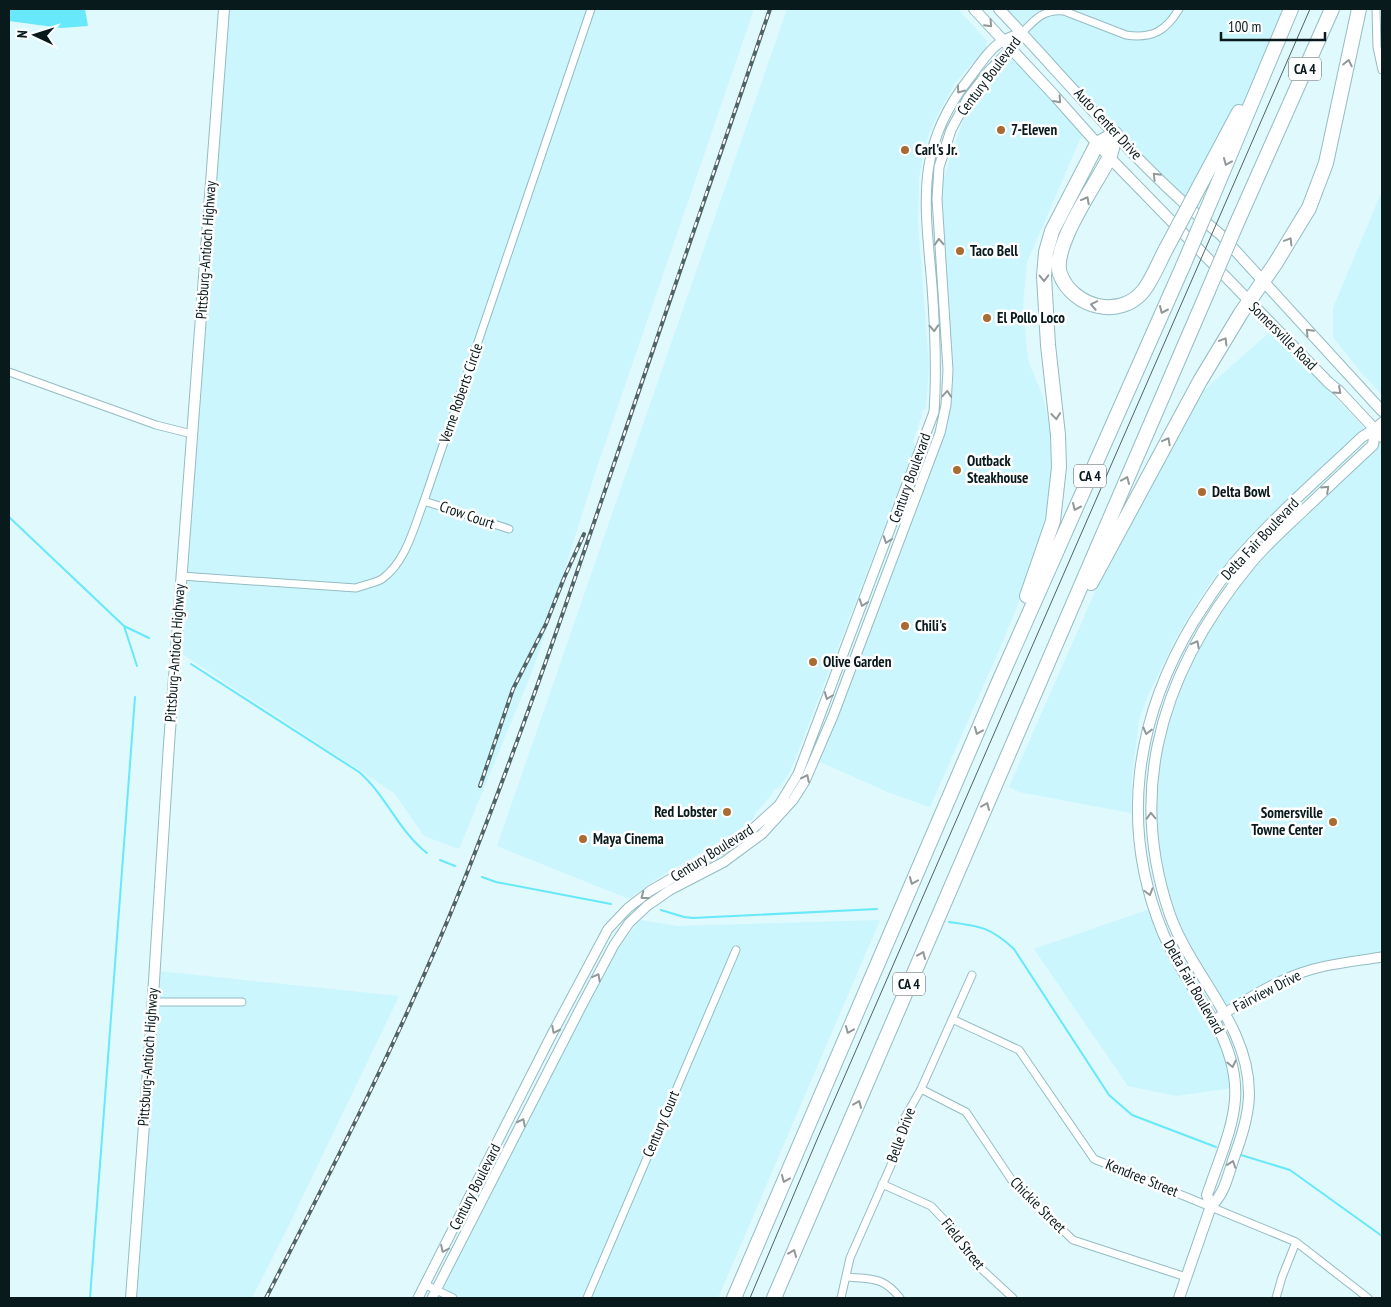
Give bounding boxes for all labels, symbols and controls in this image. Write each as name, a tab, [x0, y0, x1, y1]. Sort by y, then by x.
north arrow	[10, 10, 60, 60]
scale bar	[1221, 10, 1325, 42]
text: 100 m	[1228, 17, 1261, 36]
one-way arrow	[983, 19, 992, 28]
text: N	[13, 30, 31, 38]
street label: Century Boulevard	[953, 32, 1025, 119]
road number: CA 4	[1289, 58, 1321, 80]
one-way arrow	[1342, 58, 1353, 67]
one-way arrow	[957, 84, 966, 94]
street label: Auto Center Drive	[1070, 84, 1146, 164]
one-way arrow	[1052, 94, 1061, 103]
place label: 7-Eleven	[1011, 120, 1058, 139]
marker: 7-Eleven	[995, 124, 1007, 136]
place label: Carl's Jr.	[915, 140, 958, 159]
marker: Carl's Jr.	[899, 144, 911, 156]
one-way arrow	[1223, 157, 1233, 166]
one-way arrow	[1153, 172, 1162, 181]
street label: Pittsburg-Antioch Highway	[191, 180, 220, 320]
one-way arrow	[1080, 196, 1090, 205]
one-way arrow	[934, 238, 945, 246]
one-way arrow	[1283, 238, 1292, 247]
place label: Taco Bell	[970, 241, 1018, 260]
marker: Taco Bell	[954, 245, 966, 257]
one-way arrow	[1039, 275, 1049, 283]
street label: Somersville Road	[1245, 297, 1322, 374]
one-way arrow	[1090, 300, 1099, 311]
one-way arrow	[1158, 305, 1169, 314]
place label: El Pollo Loco	[997, 308, 1065, 327]
marker: El Pollo Loco	[981, 312, 993, 324]
one-way arrow	[928, 324, 939, 332]
one-way arrow	[1306, 328, 1315, 337]
one-way arrow	[1217, 338, 1227, 347]
street label: Verne Roberts Circle	[434, 340, 487, 446]
one-way arrow	[1332, 385, 1341, 394]
one-way arrow	[942, 389, 953, 397]
one-way arrow	[1050, 413, 1061, 421]
street label: Century Boulevard	[884, 430, 935, 525]
one-way arrow	[1161, 438, 1171, 447]
place label: Outback Steakhouse	[967, 451, 1029, 487]
marker: Outback Steakhouse	[951, 464, 963, 476]
road number: CA 4	[1074, 464, 1106, 488]
one-way arrow	[1120, 476, 1131, 485]
place label: Delta Bowl	[1212, 482, 1271, 501]
marker: Delta Bowl	[1196, 486, 1208, 498]
one-way arrow	[1320, 486, 1329, 495]
street label: Delta Fair Boulevard	[1217, 494, 1303, 584]
street label: Crow Court	[437, 496, 497, 533]
one-way arrow	[1072, 502, 1083, 511]
one-way arrow	[883, 535, 893, 544]
street label: Pittsburg-Antioch Highway	[160, 583, 189, 723]
one-way arrow	[859, 599, 869, 607]
place label: Chili's	[915, 616, 947, 635]
marker: Chili's	[899, 620, 911, 632]
one-way arrow	[1190, 640, 1200, 649]
place label: Olive Garden	[823, 652, 892, 671]
marker: Olive Garden	[807, 656, 819, 668]
one-way arrow	[824, 691, 834, 700]
one-way arrow	[973, 726, 984, 735]
one-way arrow	[1142, 727, 1153, 736]
one-way arrow	[800, 774, 811, 783]
place label: Red Lobster	[654, 802, 718, 821]
one-way arrow	[980, 802, 991, 811]
place label: Somersville Towne Center	[1251, 803, 1324, 839]
marker: Red Lobster	[721, 806, 733, 818]
one-way arrow	[1146, 812, 1157, 820]
marker: Somersville Towne Center	[1327, 816, 1339, 828]
street label: Century Boulevard	[667, 820, 757, 886]
place label: Maya Cinema	[593, 829, 664, 848]
marker: Maya Cinema	[577, 833, 589, 845]
one-way arrow	[909, 876, 919, 884]
one-way arrow	[1144, 887, 1154, 896]
one-way arrow	[640, 890, 649, 899]
street label: Delta Fair Boulevard	[1160, 936, 1229, 1037]
one-way arrow	[915, 951, 926, 960]
street label: Fairview Drive	[1230, 965, 1304, 1016]
road number: CA 4	[893, 972, 925, 996]
one-way arrow	[591, 974, 601, 983]
street label: Pittsburg-Antioch Highway	[133, 987, 162, 1127]
one-way arrow	[551, 1024, 561, 1033]
one-way arrow	[845, 1025, 856, 1034]
one-way arrow	[1227, 1060, 1237, 1069]
street label: Century Court	[638, 1088, 683, 1160]
one-way arrow	[851, 1100, 862, 1109]
street label: Belle Drive	[882, 1105, 919, 1165]
one-way arrow	[516, 1118, 526, 1127]
street label: Century Boulevard	[445, 1140, 504, 1233]
street label: Kendree Street	[1103, 1154, 1181, 1201]
one-way arrow	[1226, 1160, 1236, 1168]
street label: Chickie Street	[1006, 1173, 1070, 1237]
one-way arrow	[781, 1174, 791, 1183]
street label: Field Street	[937, 1214, 989, 1273]
one-way arrow	[440, 1244, 450, 1253]
one-way arrow	[788, 1250, 798, 1258]

